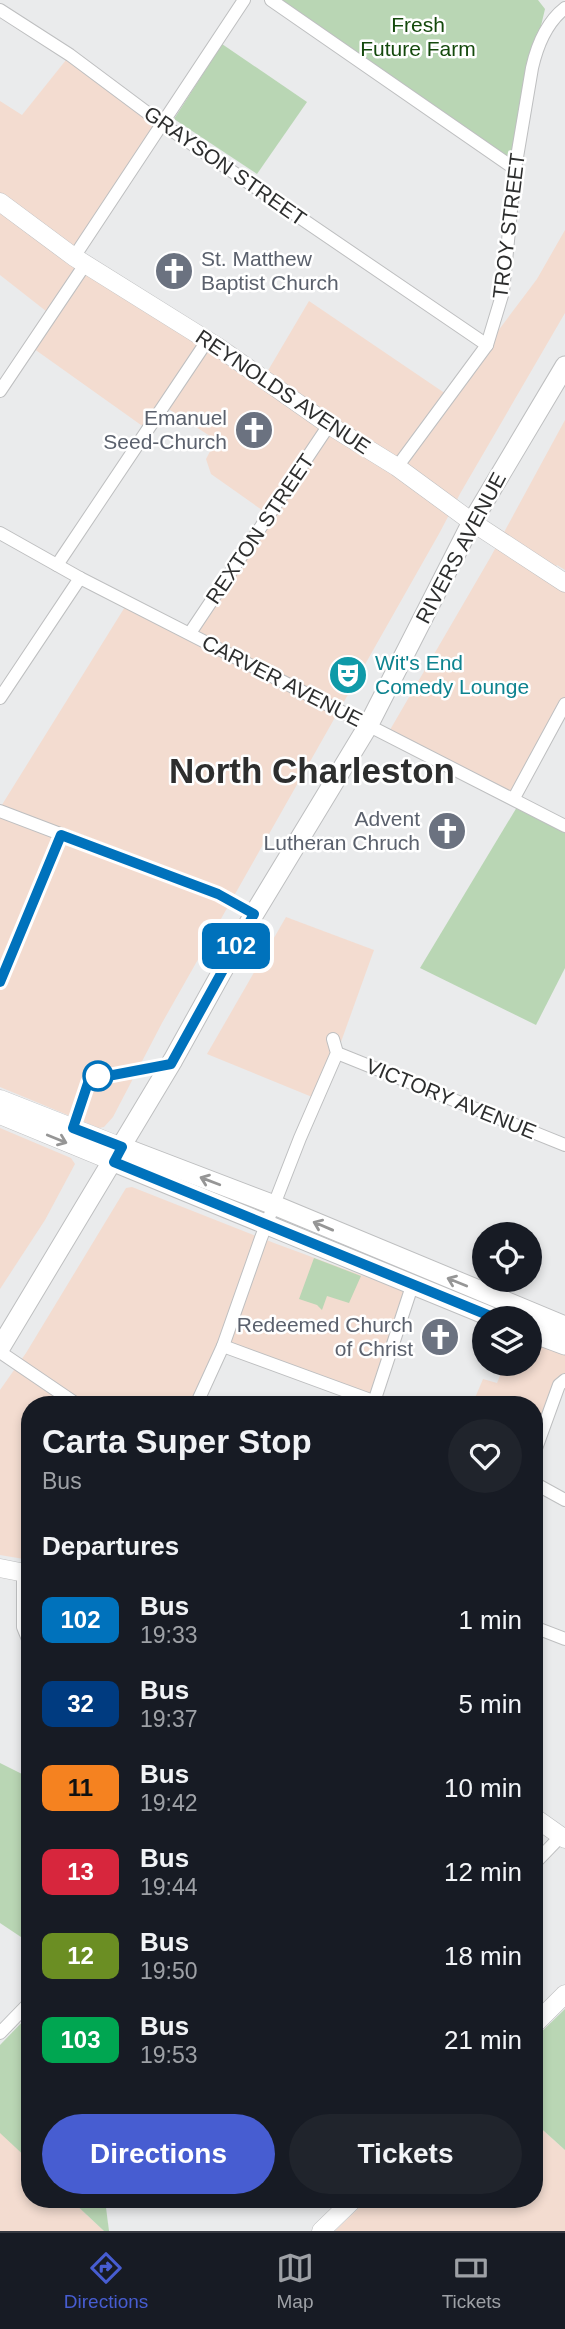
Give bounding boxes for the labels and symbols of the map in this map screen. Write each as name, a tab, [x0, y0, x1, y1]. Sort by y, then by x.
park label: Fresh Future Farm	[360, 13, 476, 60]
street label: GRAYSON STREET	[140, 101, 311, 230]
street label: TROY STREET	[488, 152, 529, 300]
place label: St. Matthew Baptist Church	[201, 247, 339, 294]
church icon: St. Matthew Baptist Church	[153, 250, 195, 292]
street label: REYNOLDS AVENUE	[192, 325, 375, 458]
place label: Emanuel Seed-Church	[103, 406, 227, 453]
church icon: Emanuel Seed-Church	[233, 409, 275, 451]
street label: REXTON STREET	[201, 449, 318, 608]
street label: RIVERS AVENUE	[411, 468, 510, 627]
street label: CARVER AVENUE	[198, 630, 366, 731]
place label: Wit's End Comedy Lounge	[375, 651, 529, 698]
theatre icon: Wit's End Comedy Lounge	[327, 654, 369, 696]
district label: North Charleston	[169, 751, 455, 790]
place label: Advent Lutheran Chruch	[264, 807, 420, 854]
church icon: Advent Lutheran Chruch	[426, 810, 468, 852]
line badge: 102	[196, 923, 276, 969]
street label: VICTORY AVENUE	[363, 1054, 540, 1143]
unlabelled marker	[83, 1061, 113, 1091]
one-way arrow	[45, 1133, 67, 1146]
one-way arrow	[199, 1173, 221, 1186]
one-way arrow	[312, 1219, 334, 1232]
one-way arrow	[446, 1275, 468, 1288]
place label: Redeemed Church of Christ	[237, 1313, 413, 1360]
church icon: Redeemed Church of Christ	[419, 1316, 461, 1358]

